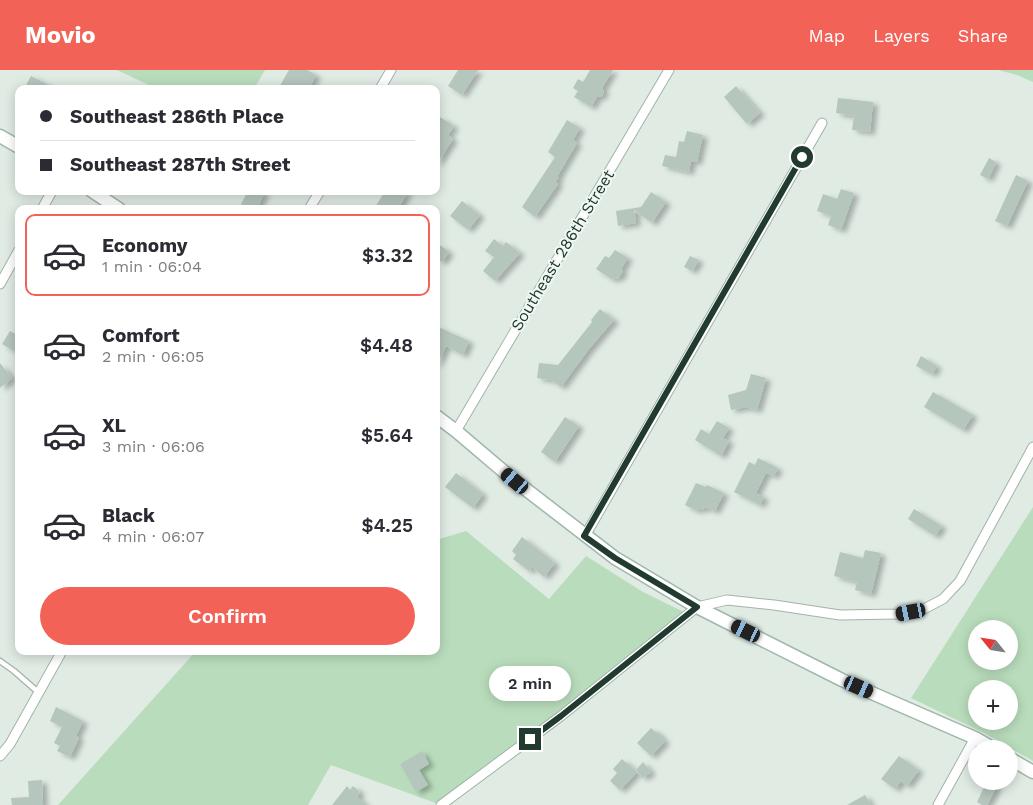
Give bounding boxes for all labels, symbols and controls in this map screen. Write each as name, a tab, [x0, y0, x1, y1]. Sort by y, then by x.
text: Movio	[25, 21, 96, 49]
text: Map	[808, 25, 845, 46]
text: Layers	[873, 25, 930, 46]
text: Share	[958, 25, 1008, 46]
text: Southeast 286th Place	[70, 105, 284, 128]
route start	[791, 146, 813, 168]
text: Southeast 287th Street	[70, 153, 290, 176]
street label: Southeast 286th Street	[507, 166, 618, 334]
icon: car	[42, 233, 87, 278]
text: Economy	[102, 234, 187, 257]
text: $3.32	[362, 244, 413, 267]
text: 1 min · 06:04	[102, 257, 202, 276]
icon: car	[42, 323, 87, 368]
text: Comfort	[102, 324, 180, 347]
text: $4.48	[360, 334, 413, 357]
text: 2 min · 06:05	[102, 347, 204, 366]
icon: car	[42, 413, 87, 458]
text: XL	[102, 414, 126, 437]
text: $5.64	[361, 424, 413, 447]
text: 3 min · 06:06	[102, 437, 205, 456]
car	[498, 466, 531, 496]
icon: car	[42, 503, 87, 548]
text: Black	[102, 504, 155, 527]
text: $4.25	[361, 514, 413, 537]
text: 4 min · 06:07	[102, 527, 204, 546]
button: Confirm	[40, 587, 415, 645]
car	[894, 602, 927, 622]
car	[729, 618, 762, 644]
north arrow	[968, 620, 1018, 670]
map controls	[968, 620, 1018, 790]
callout: 2 min	[489, 666, 571, 702]
text: 2 min	[508, 674, 552, 693]
car	[842, 674, 875, 700]
button: +	[968, 680, 1018, 730]
route end	[519, 728, 541, 750]
button: −	[968, 740, 1018, 790]

